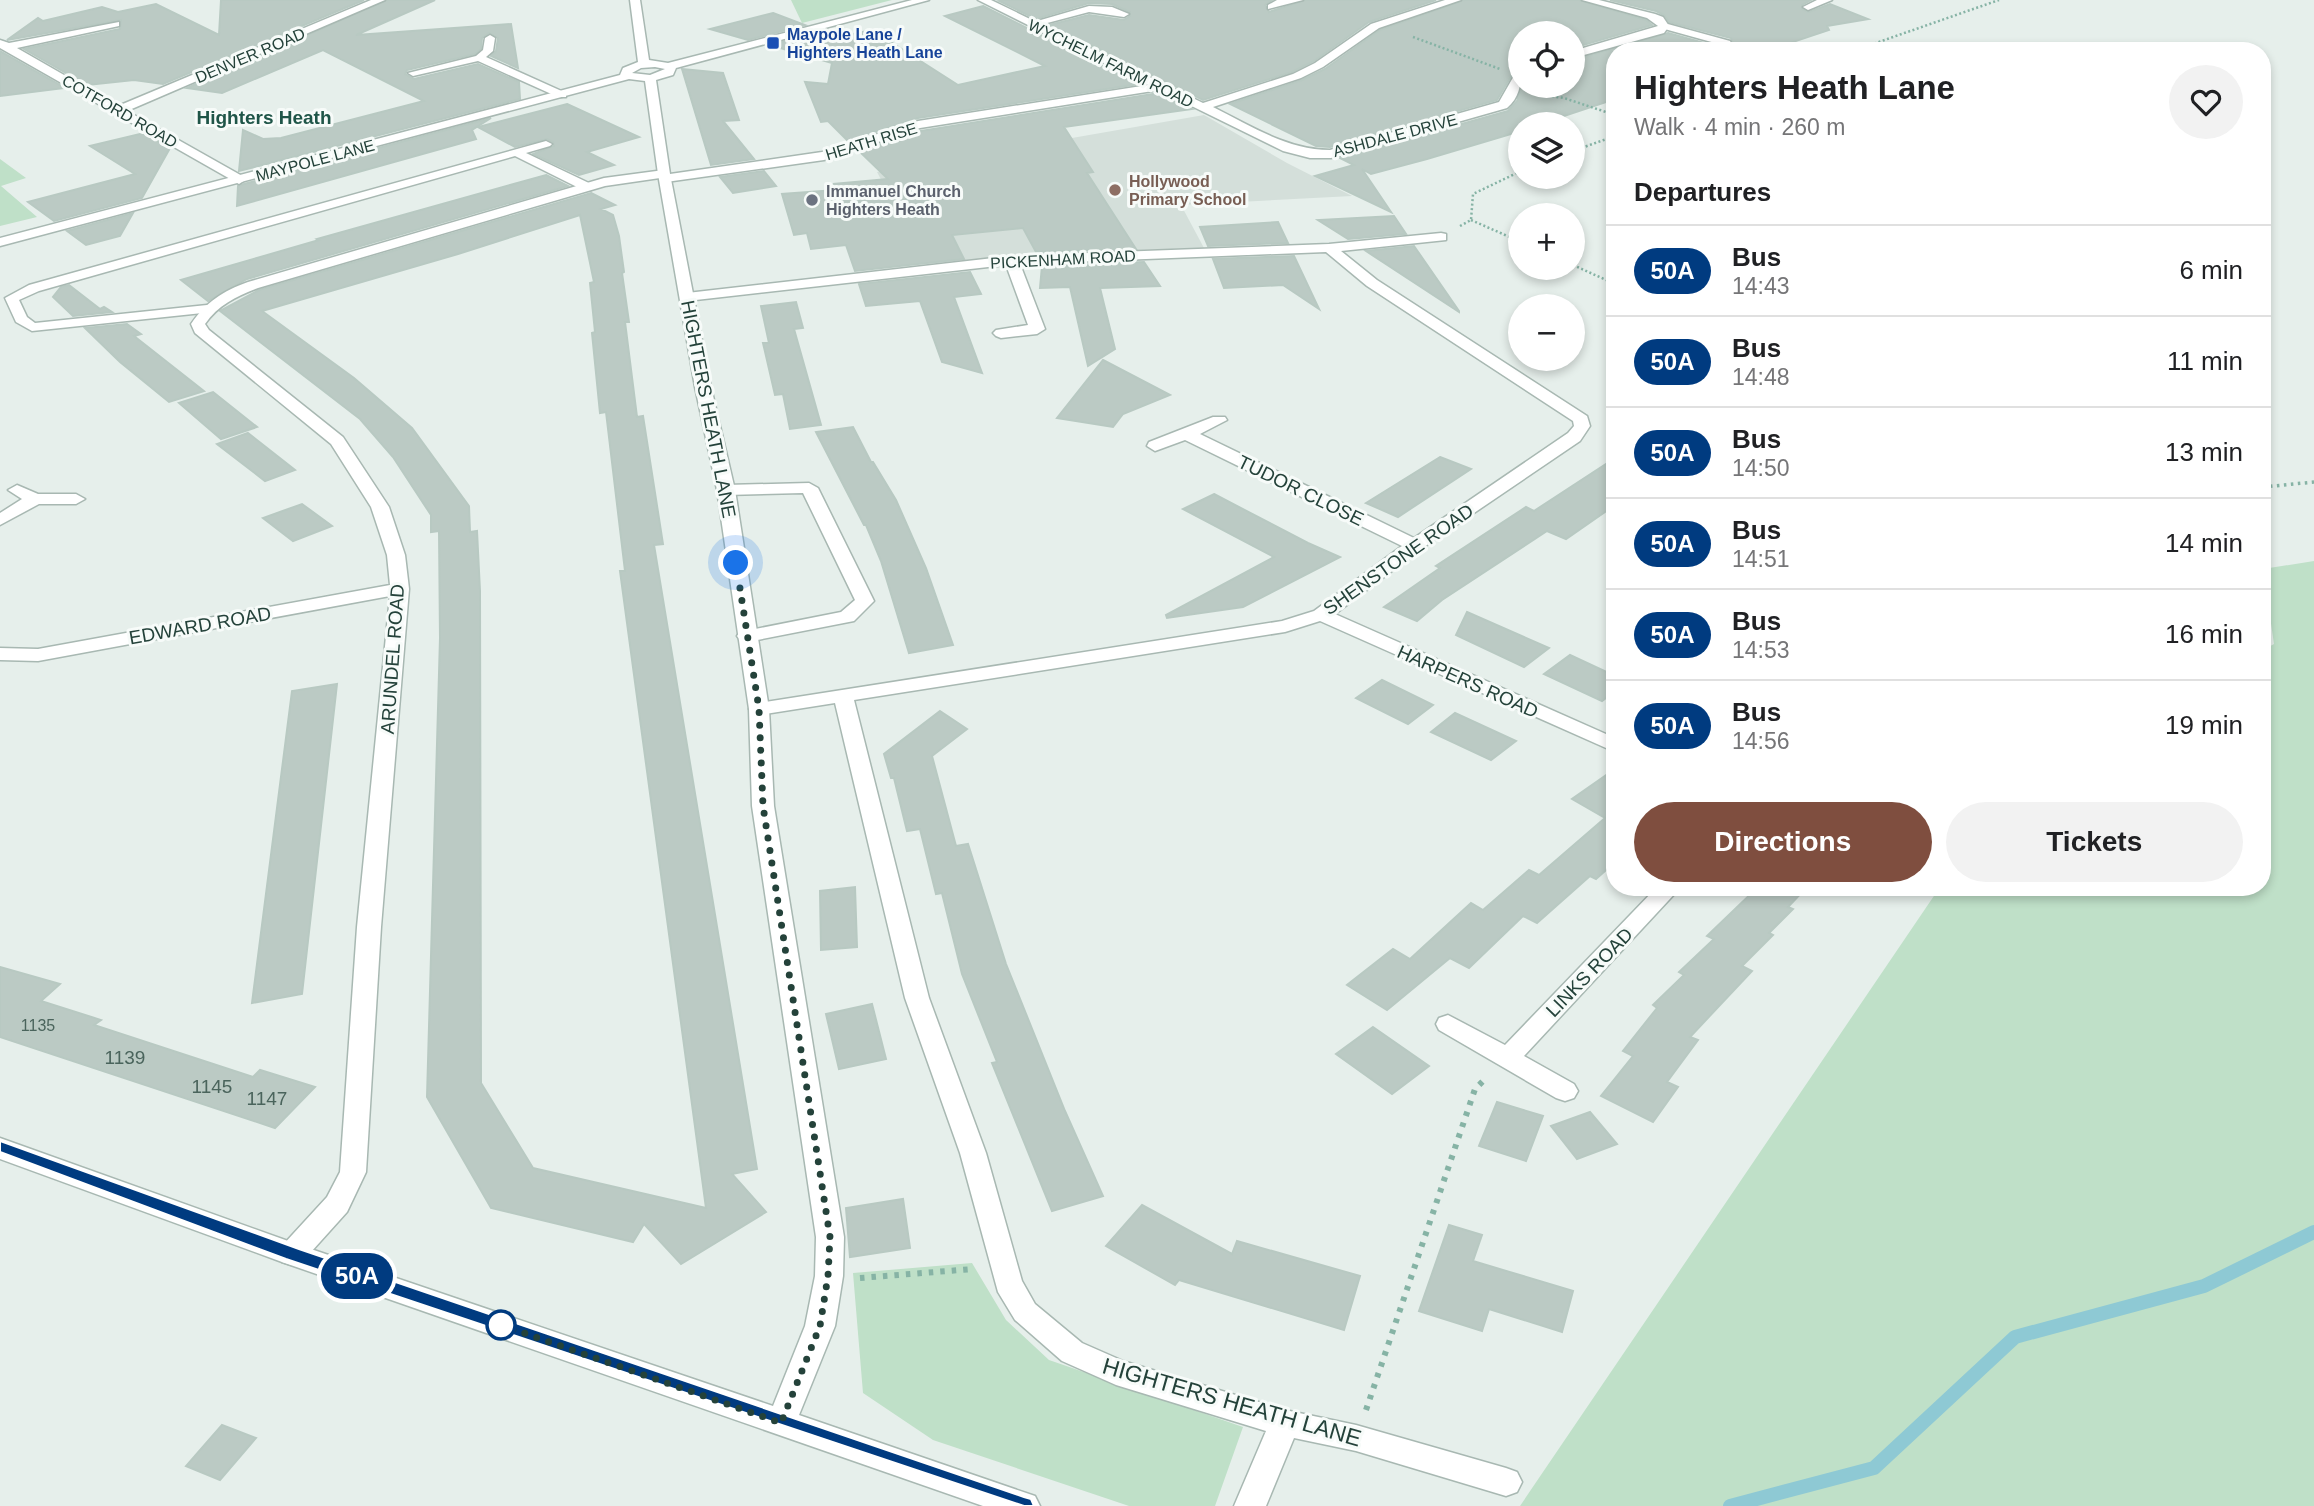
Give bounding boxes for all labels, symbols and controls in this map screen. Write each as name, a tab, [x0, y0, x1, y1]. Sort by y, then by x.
street label: WYCHELM FARM ROAD	[1026, 16, 1196, 111]
map controls	[1508, 21, 1585, 371]
button: locate	[1508, 21, 1585, 98]
street label: DENVER ROAD	[193, 25, 308, 86]
place label: Maypole Lane / Highters Heath Lane	[787, 26, 943, 61]
marker: Maypole Lane / Highters Heath Lane	[765, 35, 781, 51]
button: heart	[2169, 65, 2243, 139]
text: Highters Heath Lane	[1634, 69, 1955, 106]
street label: COTFORD ROAD	[59, 72, 180, 151]
district label: Highters Heath	[196, 107, 332, 128]
street label: ASHDALE DRIVE	[1331, 111, 1459, 160]
button: layers	[1508, 112, 1585, 189]
text: Walk · 4 min · 260 m	[1634, 114, 1845, 140]
street label: HEATH RISE	[823, 119, 919, 163]
street label: MAYPOLE LANE	[254, 136, 376, 185]
place label: Hollywood Primary School	[1129, 173, 1246, 208]
text: Departures	[1634, 177, 1771, 207]
marker: Hollywood Primary School	[1107, 182, 1123, 198]
place label: Immanuel Church Highters Heath	[826, 183, 961, 218]
marker: Immanuel Church Highters Heath	[804, 192, 820, 208]
button: +	[1508, 203, 1585, 280]
text: Bus	[1732, 242, 1781, 272]
street label: PICKENHAM ROAD	[990, 247, 1136, 272]
text: 6 min	[2179, 255, 2243, 285]
text: 50A	[1650, 257, 1695, 284]
text: 14:43	[1732, 273, 1790, 299]
button: −	[1508, 294, 1585, 371]
street label: HIGHTERS HEATH LANE	[677, 298, 740, 520]
text: Bus	[1732, 333, 1781, 363]
text: 11 min	[2167, 346, 2243, 376]
text: 50A	[1650, 348, 1695, 375]
text: 14:48	[1732, 364, 1790, 390]
text: Bus	[1732, 424, 1781, 454]
text: 13 min	[2165, 437, 2243, 467]
text: 50A	[1650, 439, 1695, 466]
street label: TUDOR CLOSE	[1234, 451, 1367, 530]
text: 14:50	[1732, 455, 1790, 481]
street label: SHENSTONE ROAD	[1319, 500, 1477, 619]
text: Bus	[1732, 515, 1781, 545]
text: 14 min	[2165, 528, 2243, 558]
text: 50A	[1650, 530, 1695, 557]
your location	[718, 545, 753, 580]
text: 14:51	[1732, 546, 1790, 572]
street label: ARUNDEL ROAD	[377, 583, 408, 735]
street label: EDWARD ROAD	[127, 603, 273, 648]
text: Bus	[1732, 606, 1781, 636]
text: 16 min	[2165, 619, 2243, 649]
text: 50A	[1650, 621, 1695, 648]
text: 14:53	[1732, 637, 1790, 663]
street label: HARPERS ROAD	[1394, 641, 1542, 722]
text: Bus	[1732, 697, 1781, 727]
text: 19 min	[2165, 710, 2243, 740]
text: 50A	[1650, 712, 1695, 739]
text: 14:56	[1732, 728, 1790, 754]
button: Directions	[1634, 802, 1932, 882]
button: Tickets	[1946, 802, 2243, 882]
street label: LINKS ROAD	[1542, 924, 1637, 1021]
house number: 1135	[21, 1017, 55, 1034]
house number: 1139	[105, 1047, 145, 1068]
house number: 1145	[192, 1076, 232, 1097]
house number: 1147	[247, 1088, 287, 1109]
line badge: 50A	[317, 1253, 397, 1299]
text: 50A	[335, 1262, 379, 1289]
unlabelled marker	[486, 1310, 516, 1340]
street label: HIGHTERS HEATH LANE	[1100, 1353, 1364, 1451]

